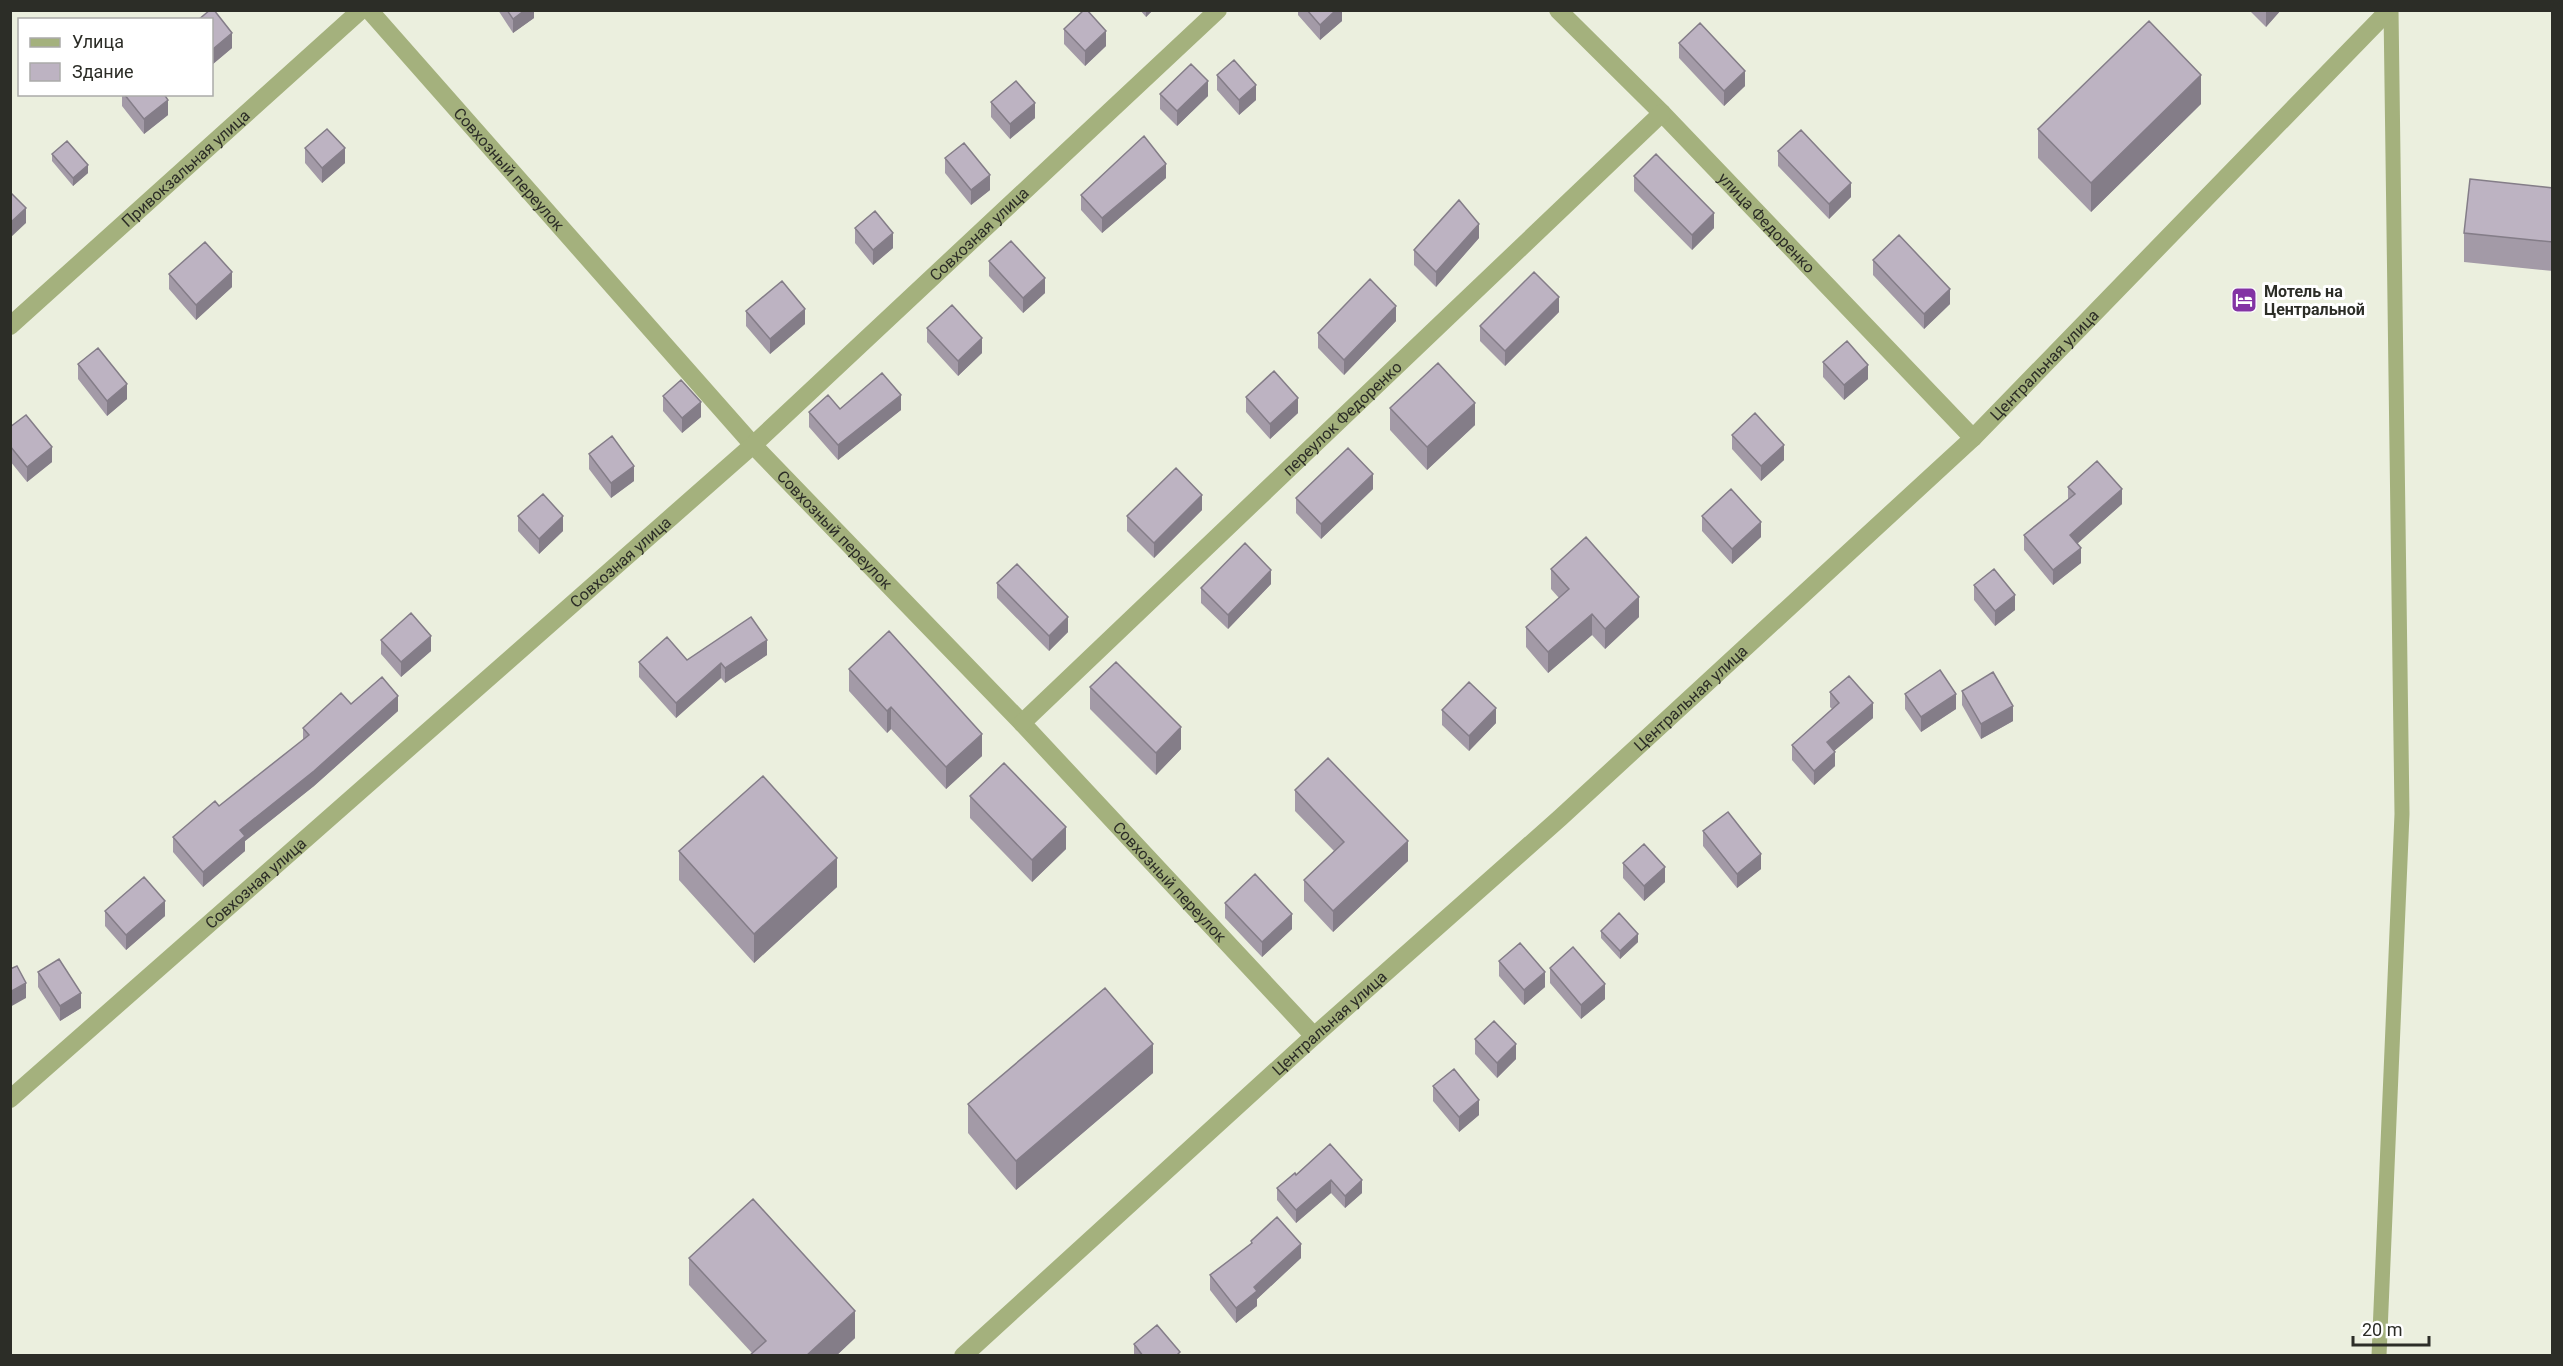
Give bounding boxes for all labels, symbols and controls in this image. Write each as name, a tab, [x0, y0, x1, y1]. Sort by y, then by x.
legend	[18, 18, 213, 96]
text: Улица	[72, 31, 124, 52]
text: Здание	[72, 61, 134, 82]
street label: Совхозный переулок	[450, 104, 569, 235]
street label: Привокзальная улица	[118, 106, 254, 231]
street label: улица Федоренко	[1714, 169, 1819, 277]
street label: Совхозная улица	[926, 183, 1032, 285]
place label: Мотель на Центральной	[2264, 282, 2365, 319]
hotel icon: Мотель на Центральной	[2229, 285, 2259, 315]
street label: Центральная улица	[1986, 306, 2103, 425]
street label: переулок Федоренко	[1279, 357, 1406, 480]
street label: Совхозный переулок	[773, 467, 897, 594]
street label: Совхозная улица	[566, 513, 675, 612]
street label: Центральная улица	[1630, 641, 1751, 755]
street label: Совхозный переулок	[1109, 818, 1231, 946]
street label: Совхозная улица	[201, 834, 310, 933]
street label: Центральная улица	[1268, 967, 1391, 1080]
scale bar	[2353, 1309, 2430, 1347]
text: 20 m	[2362, 1319, 2402, 1340]

